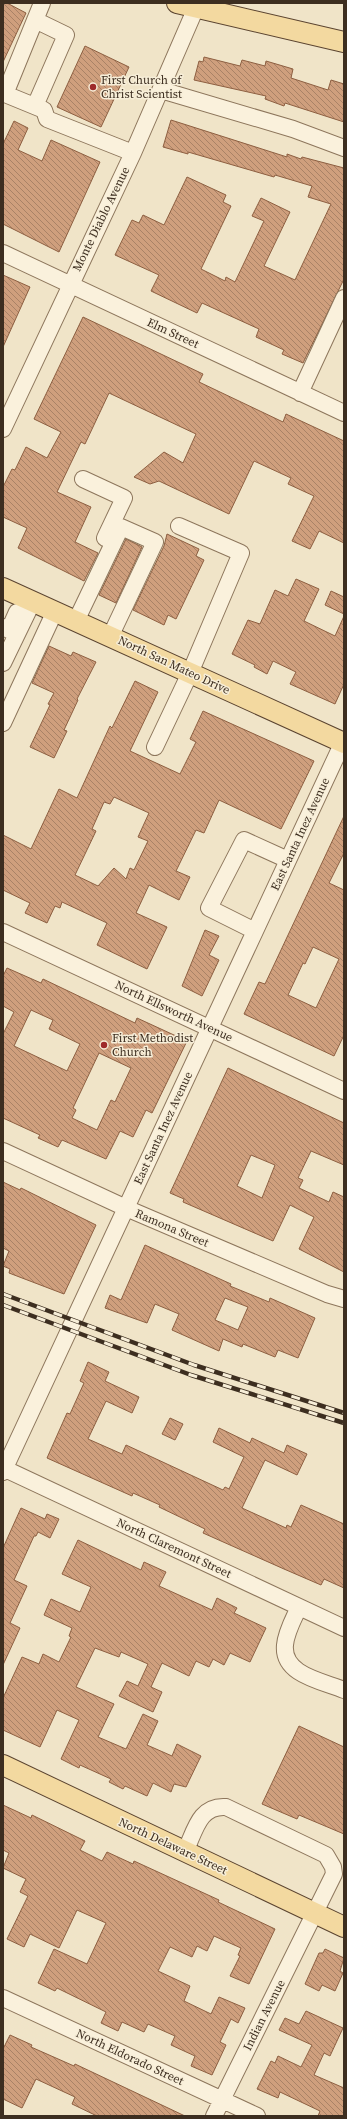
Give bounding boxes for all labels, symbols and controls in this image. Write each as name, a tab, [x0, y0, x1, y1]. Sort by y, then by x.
place label: First Church of Christ Scientist	[101, 72, 183, 102]
marker: First Church of Christ Scientist	[88, 82, 98, 92]
street label: Monte Diablo Avenue	[69, 164, 133, 274]
street label: Elm Street	[144, 314, 202, 352]
street label: North San Mateo Drive	[115, 632, 233, 698]
street label: East Santa Inez Avenue	[267, 775, 333, 893]
street label: North Ellsworth Avenue	[113, 977, 235, 1045]
place label: First Methodist Church	[112, 1030, 193, 1060]
marker: First Methodist Church	[99, 1040, 109, 1050]
street label: East Santa Inez Avenue	[130, 1069, 196, 1187]
street label: Ramona Street	[133, 1205, 211, 1251]
street label: North Claremont Street	[114, 1514, 234, 1582]
street label: North Delaware Street	[116, 1814, 230, 1878]
street label: Indian Avenue	[239, 1977, 289, 2053]
street label: North Eldorado Street	[74, 2025, 186, 2089]

